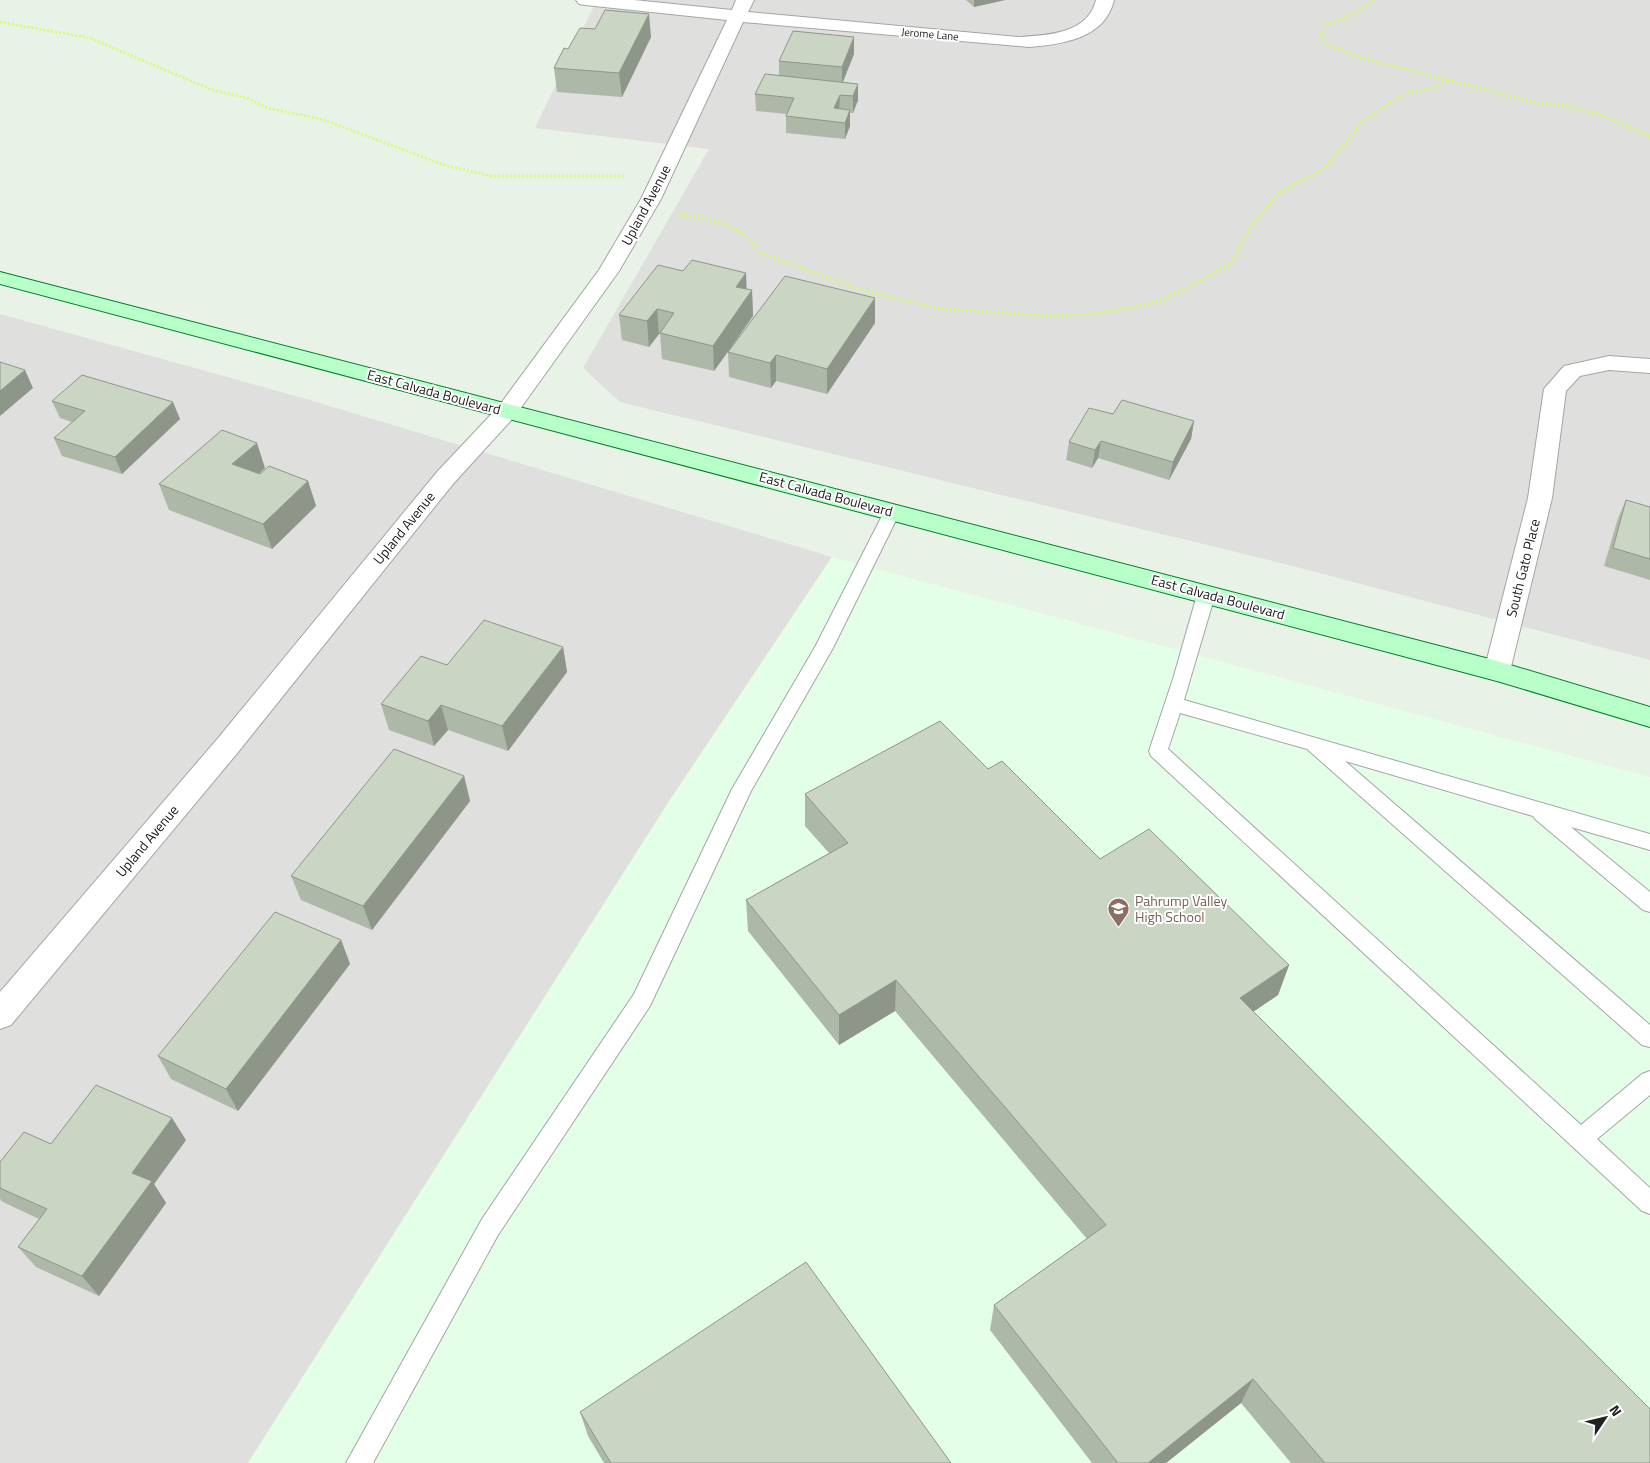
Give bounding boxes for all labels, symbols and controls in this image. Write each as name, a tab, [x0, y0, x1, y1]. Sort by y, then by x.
street label: Jerome Lane	[901, 24, 960, 45]
street label: Upland Avenue	[616, 161, 676, 249]
street label: East Calvada Boulevard	[365, 364, 503, 419]
street label: East Calvada Boulevard	[757, 466, 895, 521]
street label: Upland Avenue	[368, 487, 440, 569]
street label: South Gato Place	[1500, 517, 1545, 619]
street label: East Calvada Boulevard	[1149, 569, 1287, 624]
street label: Upland Avenue	[110, 800, 183, 881]
place label: Pahrump Valley High School	[1135, 890, 1227, 927]
school or university icon: Pahrump Valley High School	[1107, 897, 1131, 928]
north arrow	[1580, 1393, 1630, 1443]
text: N	[1605, 1400, 1627, 1420]

